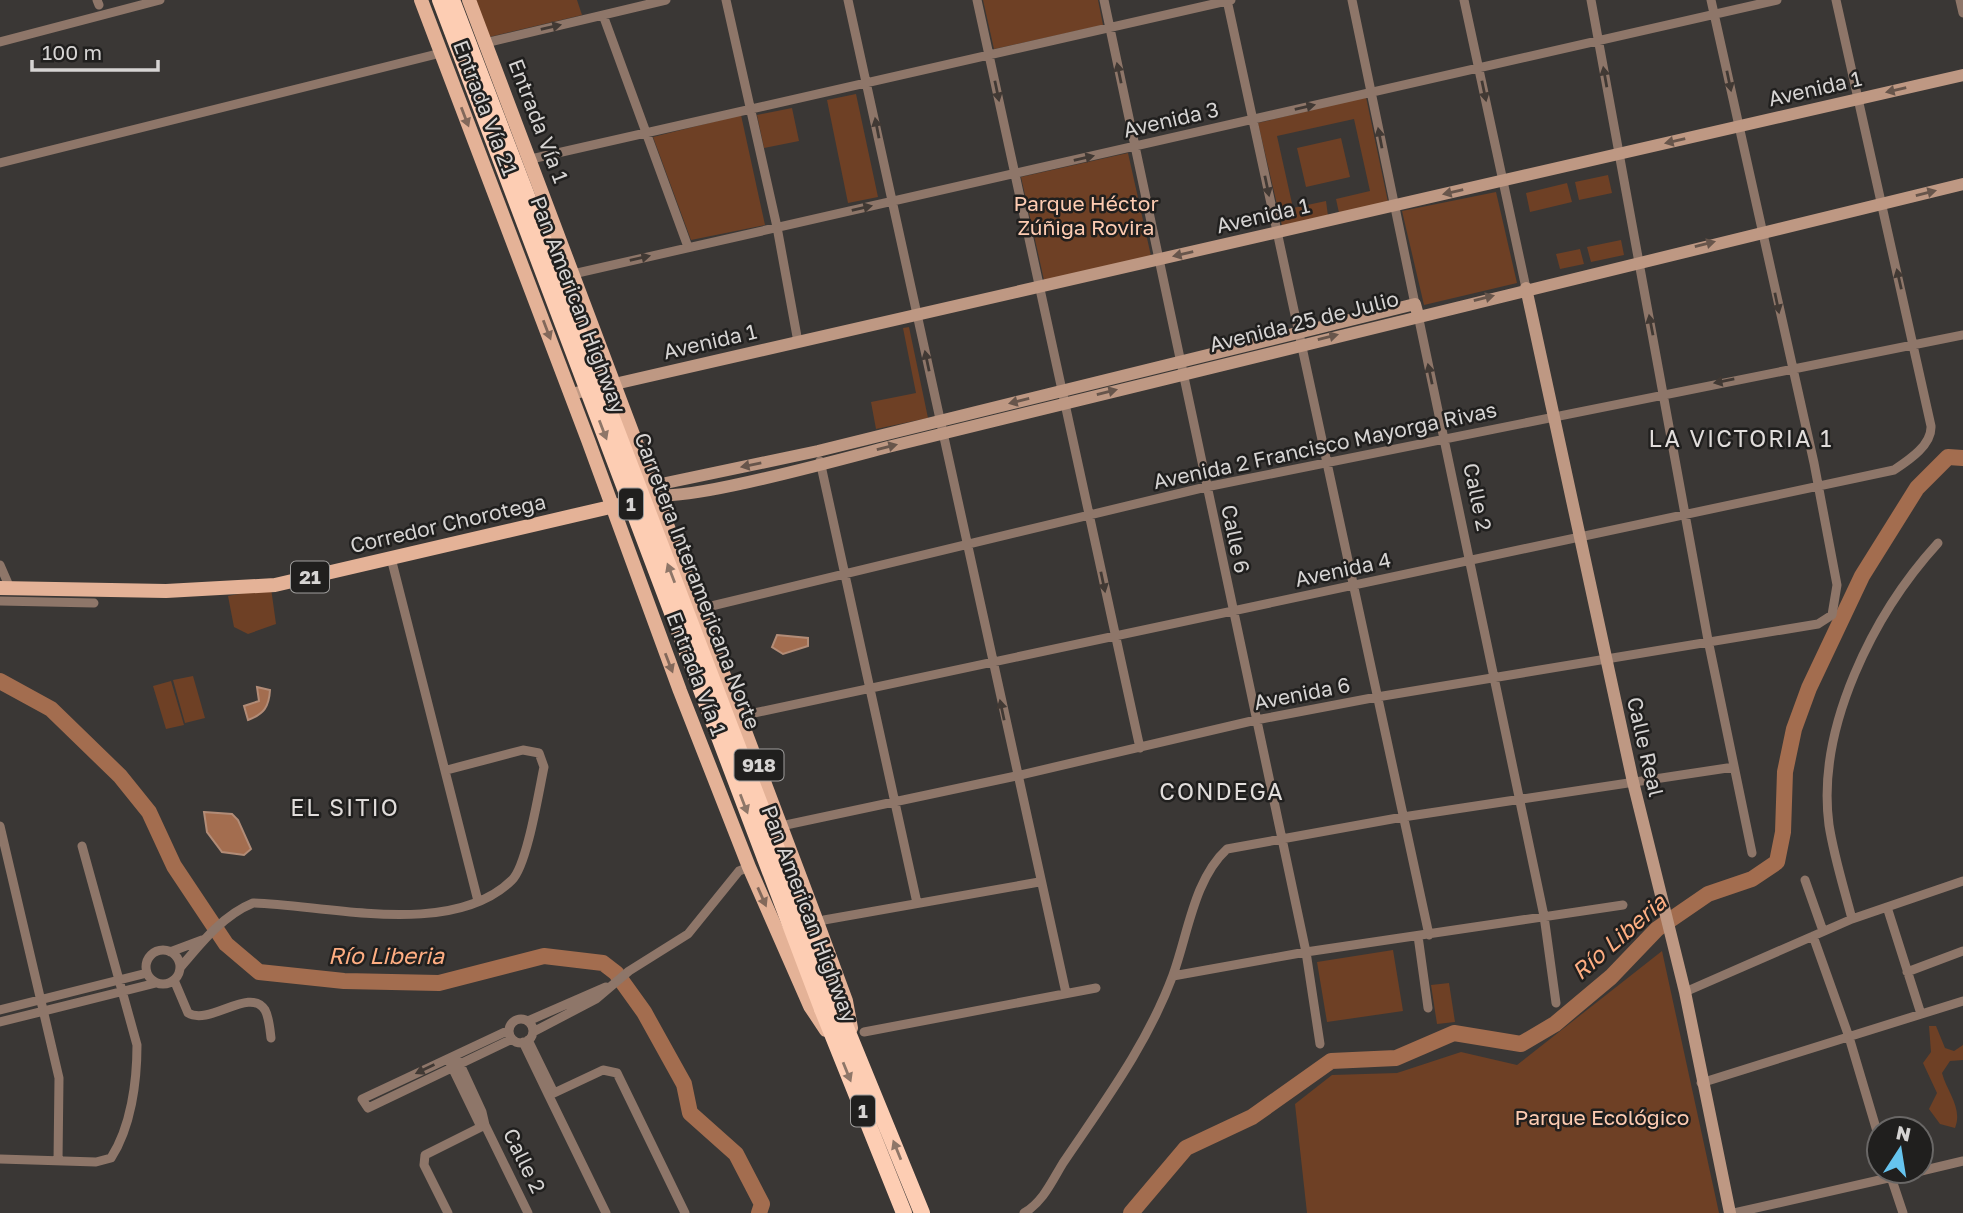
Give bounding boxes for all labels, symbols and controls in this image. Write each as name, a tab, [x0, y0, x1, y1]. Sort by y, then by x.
one-way arrow	[540, 21, 562, 32]
scale bar	[32, 28, 158, 72]
street label: Entrada Vía 21	[448, 36, 524, 179]
text: 100 m	[42, 39, 102, 65]
street label: Entrada Vía 1	[503, 55, 575, 186]
one-way arrow	[1114, 62, 1125, 84]
street label: Avenida 1	[1766, 65, 1864, 111]
one-way arrow	[1599, 66, 1610, 88]
one-way arrow	[1723, 70, 1734, 92]
one-way arrow	[992, 80, 1003, 102]
one-way arrow	[1478, 80, 1489, 102]
one-way arrow	[1885, 85, 1907, 96]
street label: Avenida 3	[1120, 95, 1221, 143]
one-way arrow	[1294, 101, 1316, 112]
one-way arrow	[460, 107, 471, 128]
one-way arrow	[872, 117, 883, 139]
one-way arrow	[1375, 127, 1386, 149]
one-way arrow	[1664, 136, 1686, 147]
one-way arrow	[1073, 152, 1095, 163]
one-way arrow	[1261, 175, 1272, 197]
one-way arrow	[1442, 187, 1464, 198]
one-way arrow	[1915, 187, 1937, 198]
park label: Parque Héctor Zúñiga Rovira	[1013, 190, 1159, 240]
street label: Pan American Highway	[525, 192, 632, 417]
street label: Avenida 1	[1214, 192, 1312, 238]
one-way arrow	[851, 202, 873, 213]
one-way arrow	[1694, 238, 1716, 249]
one-way arrow	[1172, 248, 1194, 259]
one-way arrow	[629, 253, 651, 264]
one-way arrow	[1893, 268, 1904, 290]
street label: Avenida 25 de Julio	[1206, 285, 1401, 357]
one-way arrow	[1473, 292, 1495, 303]
one-way arrow	[1772, 292, 1783, 314]
one-way arrow	[1646, 314, 1657, 336]
street label: Avenida 1	[661, 318, 759, 364]
one-way arrow	[541, 319, 552, 340]
one-way arrow	[1317, 331, 1339, 342]
one-way arrow	[921, 350, 932, 372]
one-way arrow	[1425, 363, 1436, 385]
one-way arrow	[1713, 376, 1735, 387]
one-way arrow	[1096, 386, 1118, 397]
one-way arrow	[1008, 396, 1030, 407]
street label: Avenida 2 Francisco Mayorga Rivas	[1151, 396, 1499, 494]
one-way arrow	[597, 420, 608, 441]
district label: LA VICTORIA 1	[1649, 424, 1833, 452]
street label: Carretera Interamericana Norte	[629, 429, 767, 733]
one-way arrow	[876, 441, 898, 452]
one-way arrow	[740, 459, 762, 470]
street label: Calle 2	[1458, 460, 1498, 533]
street label: Corredor Chorotega	[347, 488, 548, 558]
road number: 1	[619, 489, 643, 520]
street label: Calle 6	[1216, 502, 1256, 575]
street label: Avenida 4	[1292, 546, 1393, 592]
road number: 21	[291, 562, 329, 592]
one-way arrow	[666, 563, 677, 584]
one-way arrow	[1098, 571, 1109, 593]
street label: Entrada Vía 1	[661, 608, 733, 739]
one-way arrow	[664, 653, 675, 674]
street label: Avenida 6	[1251, 671, 1352, 715]
street label: Calle Real	[1622, 694, 1670, 799]
one-way arrow	[997, 699, 1008, 721]
road number: 918	[734, 750, 784, 780]
district label: CONDEGA	[1159, 777, 1285, 805]
district label: EL SITIO	[290, 793, 400, 821]
one-way arrow	[739, 793, 750, 814]
street label: Pan American Highway	[756, 801, 863, 1026]
one-way arrow	[756, 887, 768, 907]
water label: Río Liberia	[1565, 887, 1672, 985]
water label: Río Liberia	[328, 941, 445, 969]
one-way arrow	[842, 1061, 853, 1082]
one-way arrow	[415, 1063, 435, 1075]
road number: 1	[851, 1096, 875, 1126]
park label: Parque Ecológico	[1515, 1104, 1689, 1130]
north arrow	[1865, 1115, 1935, 1185]
text: N	[1894, 1120, 1913, 1146]
street label: Calle 2	[498, 1124, 552, 1197]
one-way arrow	[891, 1139, 902, 1160]

